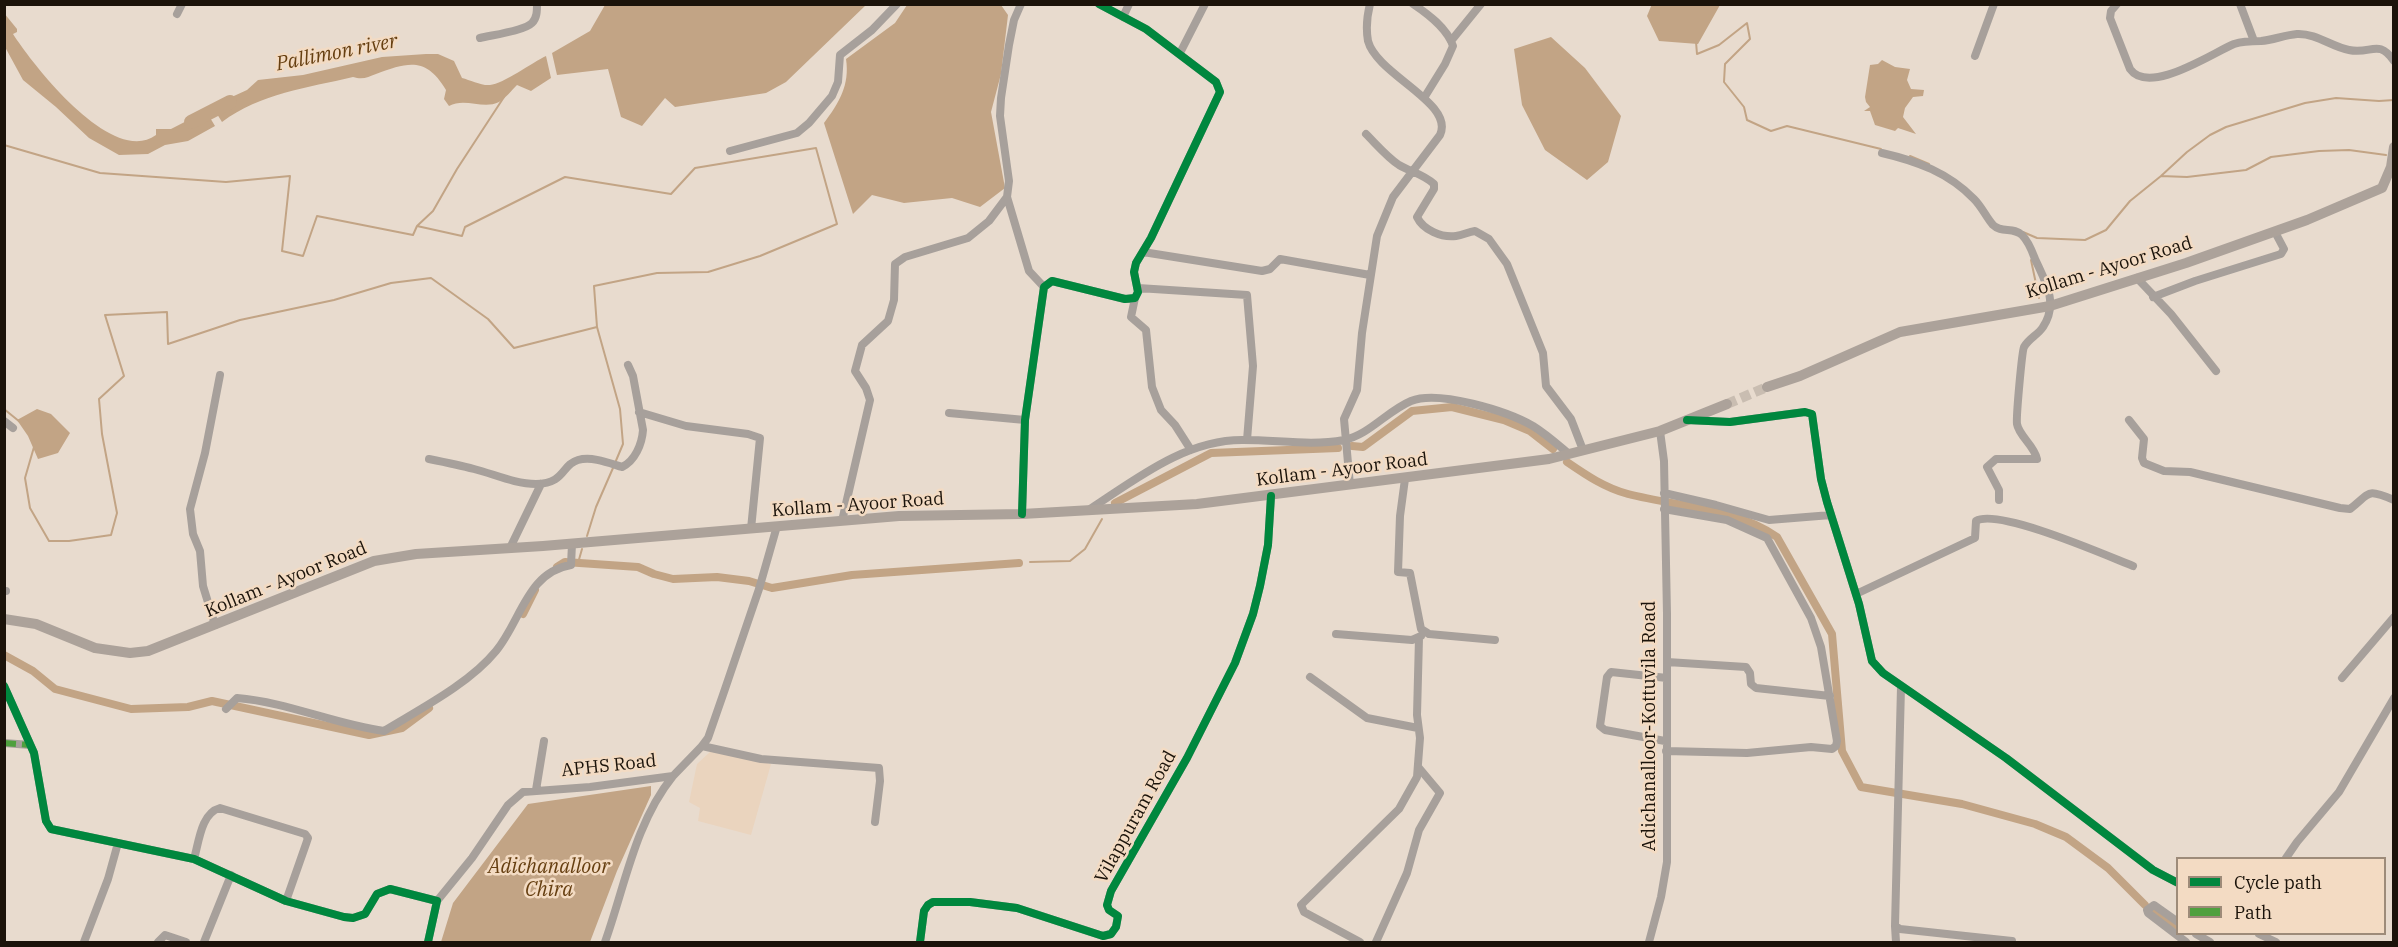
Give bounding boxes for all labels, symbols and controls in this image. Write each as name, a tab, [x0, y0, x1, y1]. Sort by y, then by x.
water label: Pallimon river	[274, 29, 400, 77]
street label: Kollam - Ayoor Road	[2023, 232, 2195, 304]
street label: Kollam - Ayoor Road	[1255, 449, 1429, 491]
street label: Kollam - Ayoor Road	[771, 488, 945, 522]
street label: Kollam - Ayoor Road	[202, 538, 370, 622]
street label: Adichanalloor-Kottuvila Road	[1639, 601, 1661, 851]
street label: Vilappuram Road	[1091, 747, 1181, 887]
street label: APHS Road	[560, 750, 658, 782]
water label: Adichanalloor Chira	[488, 855, 610, 902]
legend	[2176, 857, 2386, 935]
text: Cycle path	[2234, 871, 2322, 894]
text: Path	[2234, 901, 2272, 924]

